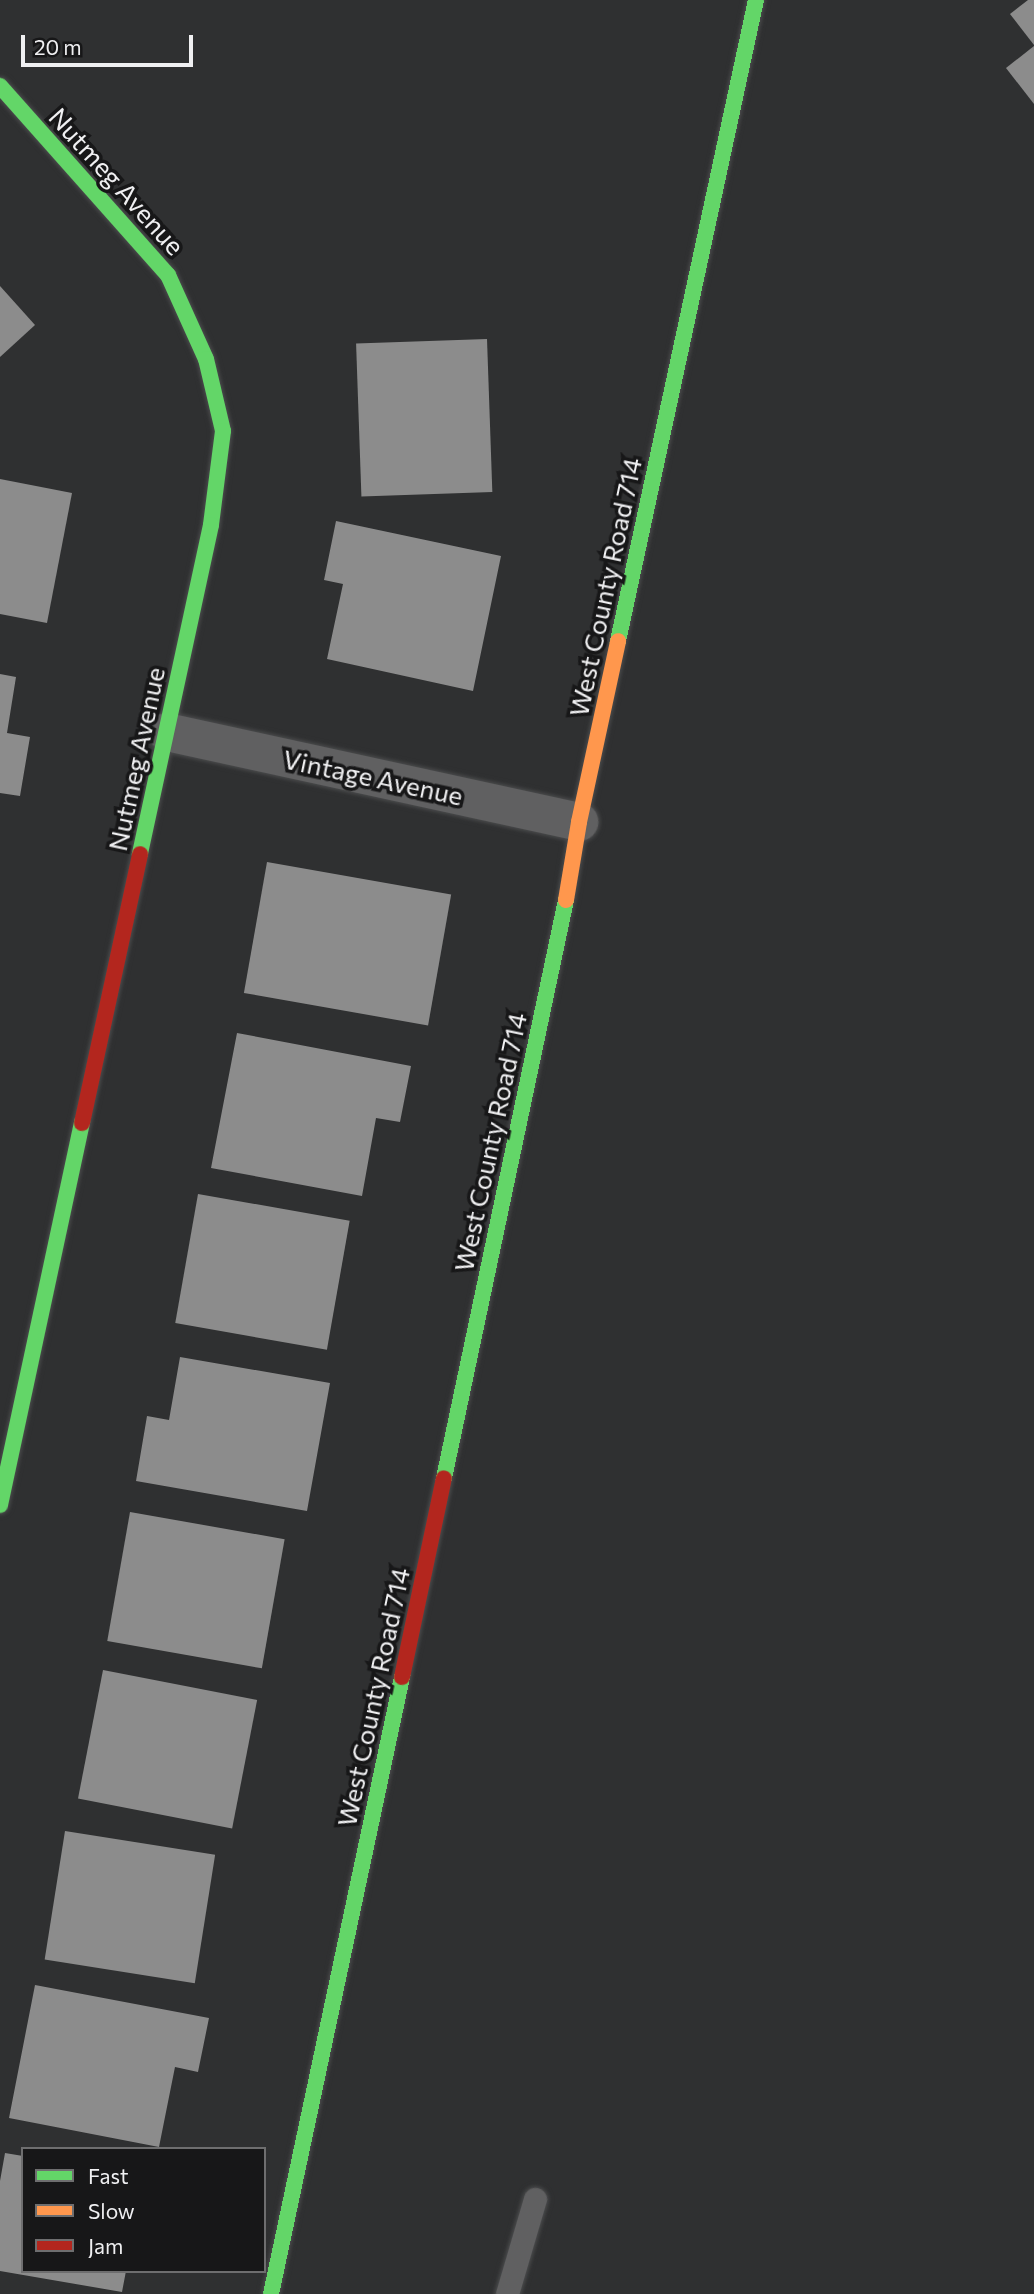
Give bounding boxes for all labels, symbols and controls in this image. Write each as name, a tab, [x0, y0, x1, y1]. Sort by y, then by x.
scale bar	[24, 21, 196, 65]
text: 20 m	[34, 34, 82, 59]
street label: Nutmeg Avenue	[43, 101, 191, 261]
street label: West County Road 714	[562, 455, 648, 719]
street label: Nutmeg Avenue	[101, 664, 171, 854]
street label: Vintage Avenue	[280, 743, 466, 811]
street label: West County Road 714	[447, 1010, 533, 1274]
street label: West County Road 714	[330, 1565, 416, 1829]
legend	[21, 2147, 266, 2273]
text: Fast	[88, 2163, 129, 2188]
text: Slow	[88, 2198, 135, 2223]
text: Jam	[88, 2233, 123, 2258]

